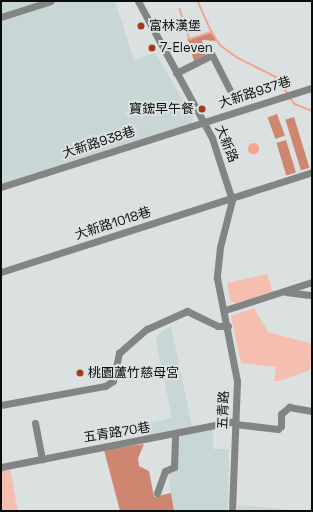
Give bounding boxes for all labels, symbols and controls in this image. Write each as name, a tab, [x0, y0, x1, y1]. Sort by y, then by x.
place label: 富林漢堡	[149, 18, 201, 34]
marker: 富林漢堡	[136, 21, 146, 31]
place label: 7-Eleven	[160, 40, 213, 56]
marker: 7-Eleven	[147, 43, 157, 53]
street label: 大新路937巷	[217, 74, 293, 112]
place label: 寶鋐早午餐	[129, 101, 194, 117]
marker: 寶鋐早午餐	[197, 104, 207, 114]
street label: 大新路	[211, 123, 241, 165]
street label: 大新路938巷	[60, 124, 138, 162]
street label: 大新路1018巷	[73, 204, 153, 244]
place label: 桃園蘆竹慈母宮	[88, 365, 179, 381]
marker: 桃園蘆竹慈母宮	[75, 368, 85, 378]
street label: 五青路	[216, 390, 232, 430]
street label: 五青路70巷	[82, 420, 152, 446]

